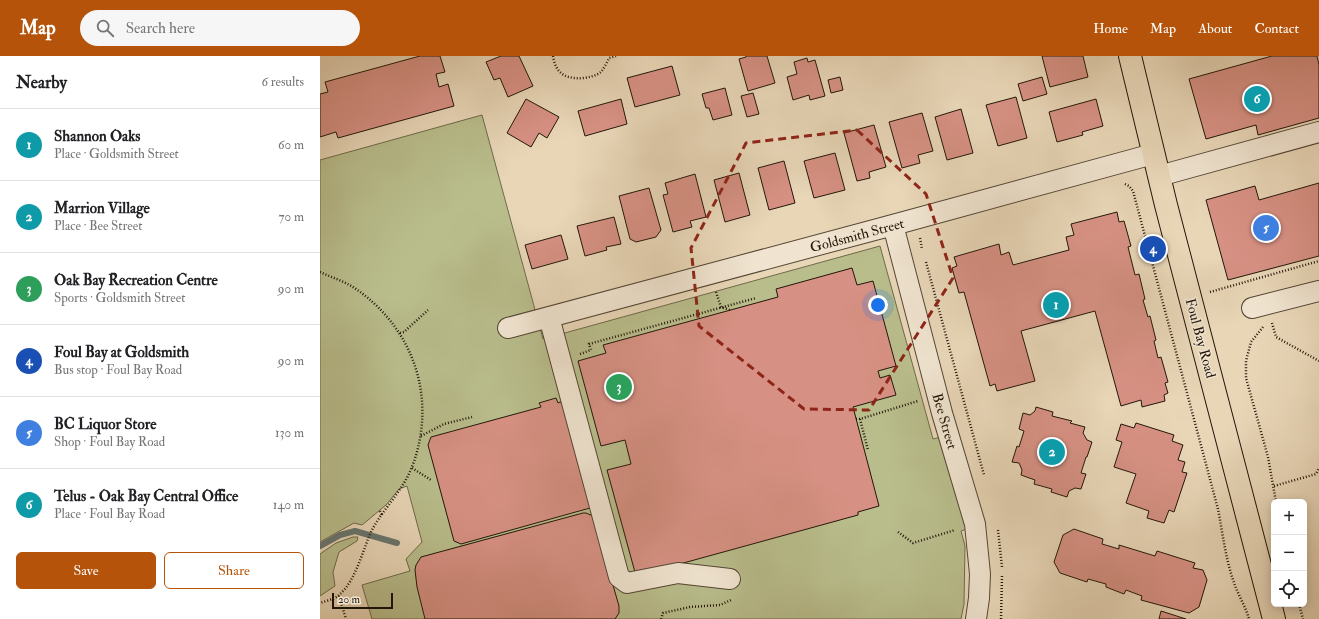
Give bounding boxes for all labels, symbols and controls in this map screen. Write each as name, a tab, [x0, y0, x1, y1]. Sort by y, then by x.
search box	[80, 10, 360, 46]
text: Map	[20, 16, 56, 40]
icon: search	[94, 17, 116, 39]
text: Search here	[126, 19, 195, 38]
text: Home	[1093, 20, 1128, 37]
text: Map	[1150, 20, 1176, 37]
text: About	[1198, 20, 1232, 37]
text: Contact	[1254, 20, 1299, 37]
text: Nearby	[16, 72, 67, 93]
text: 6 results	[261, 74, 304, 90]
pin: 6	[1244, 84, 1270, 114]
text: Shannon Oaks	[54, 127, 140, 146]
text: 1	[27, 137, 31, 153]
text: 60 m	[278, 137, 304, 153]
text: Place · Goldsmith Street	[54, 146, 179, 162]
text: Marrion Village	[54, 199, 150, 218]
text: 2	[26, 209, 32, 225]
text: 70 m	[279, 209, 304, 225]
pin: 5	[1253, 213, 1279, 243]
street label: Goldsmith Street	[808, 215, 906, 256]
text: Place · Bee Street	[54, 218, 142, 234]
pin: 4	[1140, 234, 1166, 264]
text: Oak Bay Recreation Centre	[54, 271, 218, 290]
text: 3	[27, 281, 32, 297]
text: 90 m	[278, 281, 304, 297]
text: Sports · Goldsmith Street	[54, 290, 185, 306]
pin: 1	[1043, 290, 1069, 320]
your location	[868, 295, 888, 315]
street label: Foul Bay Road	[1181, 296, 1219, 380]
text: Foul Bay at Goldsmith	[54, 343, 189, 362]
text: 4	[25, 353, 33, 369]
text: 90 m	[278, 353, 304, 369]
text: Bus stop · Foul Bay Road	[54, 362, 182, 378]
pin: 3	[606, 372, 632, 402]
street label: Bee Street	[928, 391, 961, 452]
text: BC Liquor Store	[54, 415, 156, 434]
text: 5	[26, 425, 32, 441]
text: 130 m	[275, 425, 304, 441]
text: Shop · Foul Bay Road	[54, 434, 165, 450]
pin: 2	[1039, 437, 1065, 467]
text: Telus - Oak Bay Central Office	[54, 487, 238, 506]
text: 6	[26, 497, 32, 513]
text: 140 m	[273, 497, 304, 513]
map controls	[1271, 499, 1307, 607]
button: +	[1271, 499, 1307, 535]
text: Place · Foul Bay Road	[54, 506, 165, 522]
button: −	[1271, 535, 1307, 571]
button: Save	[16, 552, 156, 589]
button: Share	[164, 552, 304, 589]
button: locate	[1271, 571, 1307, 607]
scale bar	[332, 591, 393, 610]
text: 20 m	[338, 593, 360, 606]

